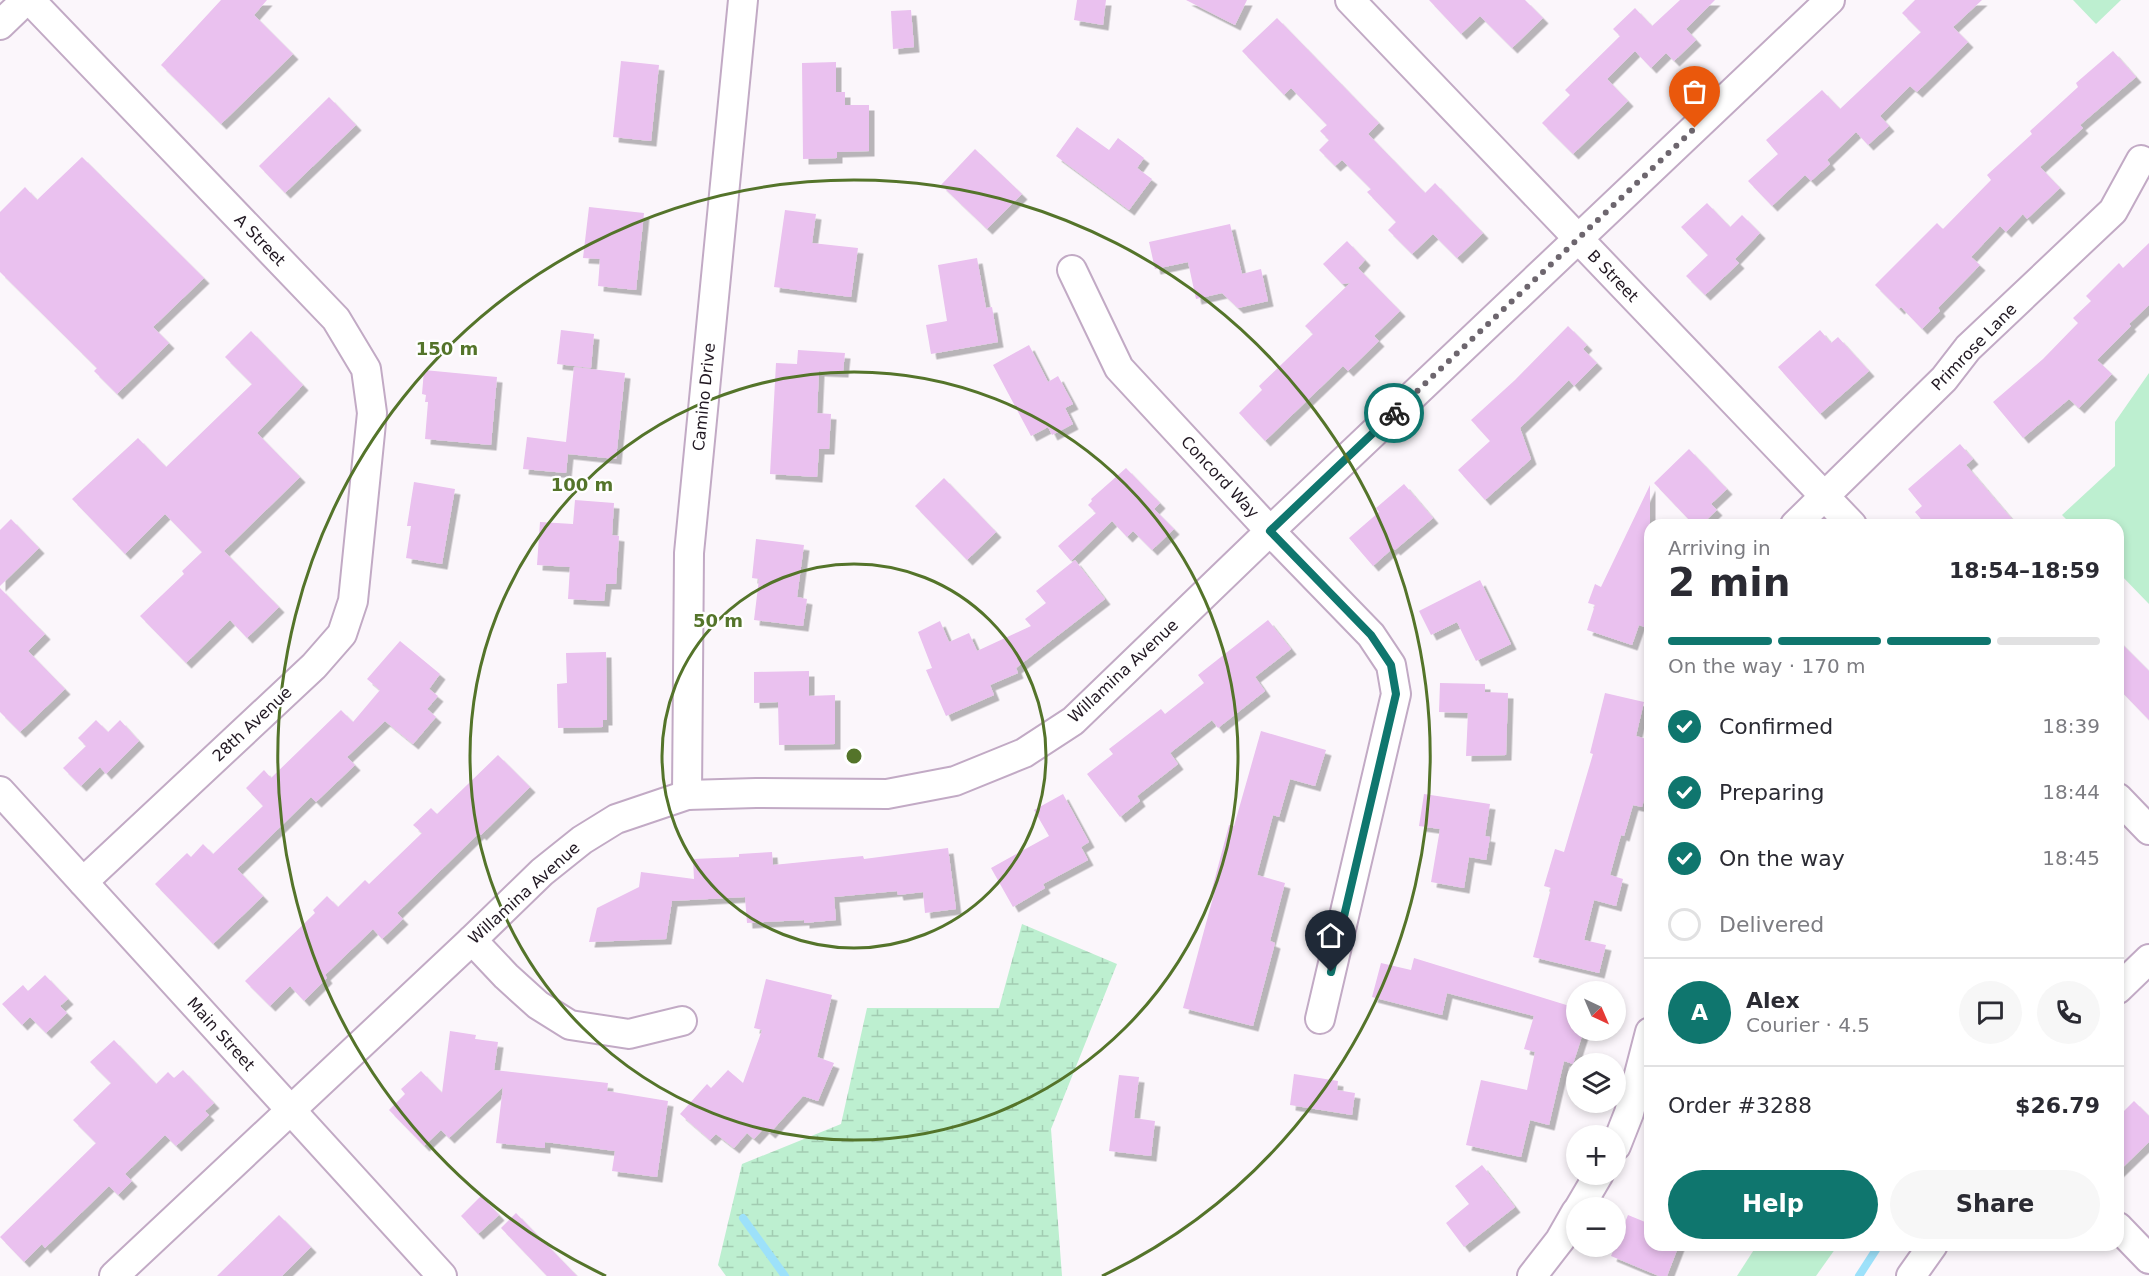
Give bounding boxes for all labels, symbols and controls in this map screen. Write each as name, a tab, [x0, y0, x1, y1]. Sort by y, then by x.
pin	[1669, 66, 1720, 128]
icon: bag	[1678, 75, 1711, 108]
street label: A Street	[231, 210, 289, 270]
street label: B Street	[1584, 246, 1642, 306]
street label: Primrose Lane	[1928, 299, 2020, 395]
text: 150 m	[416, 338, 478, 359]
street label: Camino Drive	[689, 342, 719, 452]
courier	[1364, 383, 1424, 443]
icon: bike	[1378, 397, 1411, 430]
street label: Concord Way	[1177, 432, 1263, 522]
text: 100 m	[551, 474, 613, 495]
text: Arriving in	[1668, 536, 1771, 560]
text: 18:54–18:59	[1949, 558, 2100, 583]
text: 2 min	[1668, 560, 1790, 605]
text: 50 m	[693, 610, 743, 631]
street label: Willamina Avenue	[1064, 615, 1182, 727]
text: On the way · 170 m	[1668, 654, 1866, 678]
street label: 28th Avenue	[208, 683, 296, 765]
icon: check	[1668, 710, 1701, 743]
text: Confirmed	[1719, 714, 1833, 739]
text: 18:39	[2042, 714, 2100, 738]
centre of rings	[844, 746, 864, 766]
icon: check	[1668, 776, 1701, 809]
text: Preparing	[1719, 780, 1825, 805]
text: 18:44	[2042, 780, 2100, 804]
street label: Willamina Avenue	[464, 838, 584, 948]
icon: check	[1668, 842, 1701, 875]
text: On the way	[1719, 846, 1845, 871]
text: 18:45	[2042, 846, 2100, 870]
pin	[1305, 910, 1356, 972]
text: Delivered	[1719, 912, 1824, 937]
icon: home	[1314, 919, 1347, 952]
north arrow	[1566, 981, 1626, 1041]
map controls	[1566, 981, 1626, 1257]
button: chat	[1959, 981, 2022, 1044]
button: phone	[2037, 981, 2100, 1044]
text: Alex	[1746, 988, 1800, 1013]
street label: Main Street	[183, 993, 259, 1075]
text: A	[1691, 1000, 1708, 1025]
text: Courier · 4.5	[1746, 1013, 1870, 1037]
button: layers	[1566, 1053, 1626, 1113]
text: Order #3288	[1668, 1093, 1812, 1118]
text: $26.79	[2015, 1093, 2100, 1118]
button: +	[1566, 1125, 1626, 1185]
button: Help	[1668, 1170, 1878, 1239]
button: Share	[1890, 1170, 2100, 1239]
button: −	[1566, 1197, 1626, 1257]

